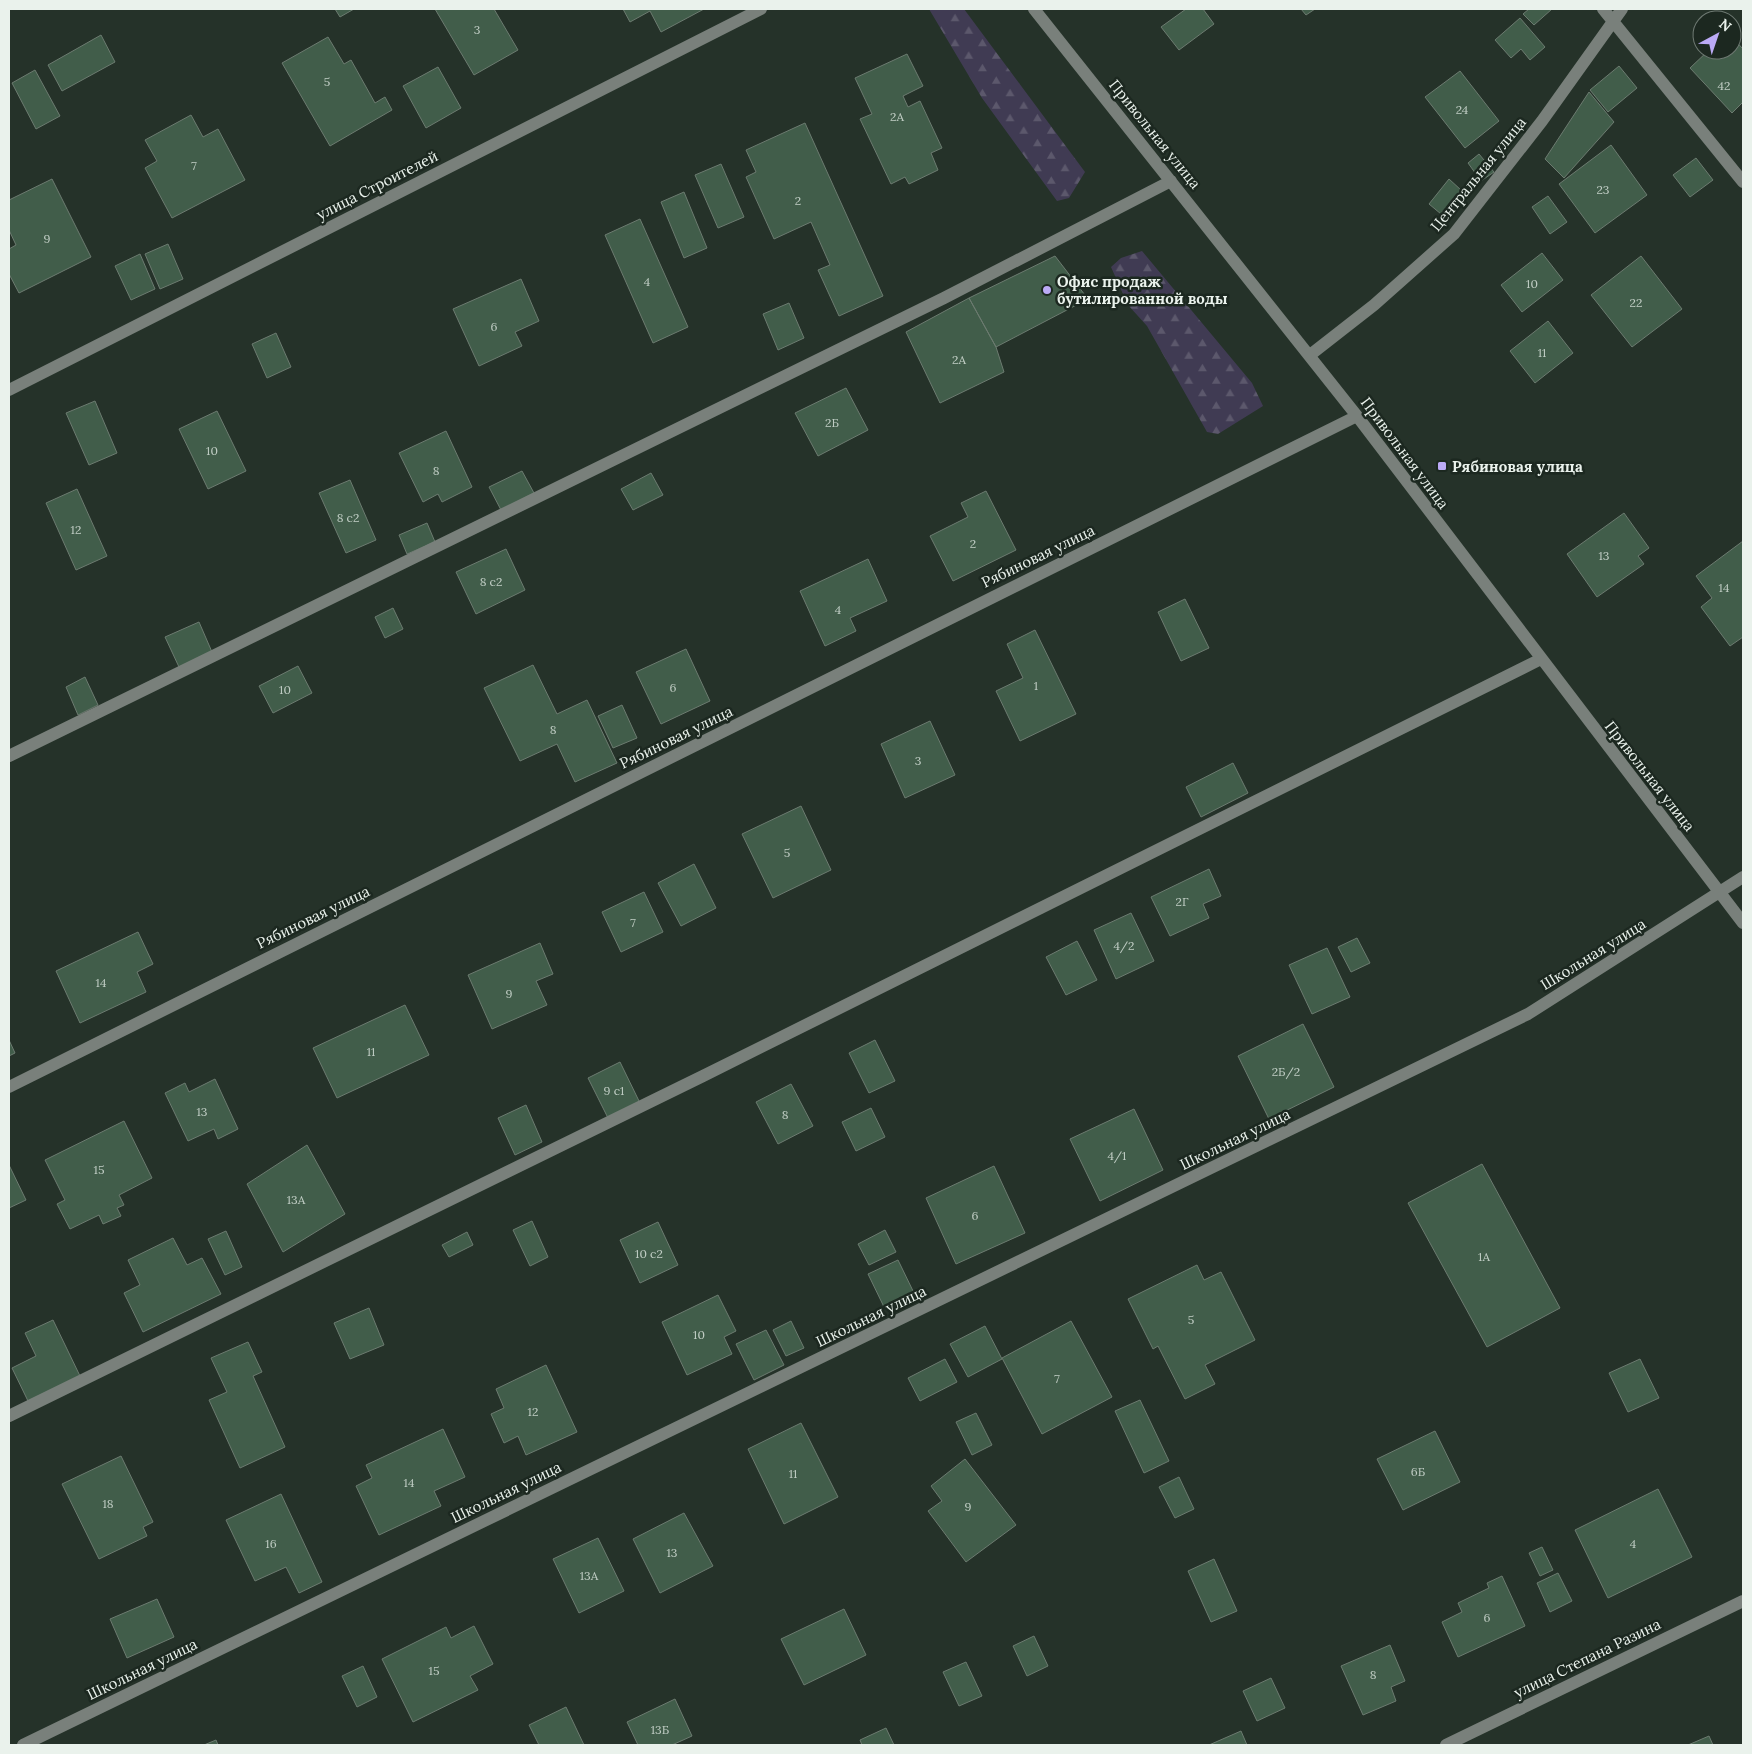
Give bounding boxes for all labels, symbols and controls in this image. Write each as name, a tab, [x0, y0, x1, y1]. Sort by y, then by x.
north arrow	[1692, 10, 1742, 60]
text: N	[1715, 15, 1735, 36]
house number: 3	[474, 22, 481, 37]
house number: 5	[324, 74, 330, 89]
street label: Привольная улица	[1105, 75, 1205, 193]
house number: 42	[1718, 78, 1730, 93]
house number: 24	[1456, 102, 1469, 117]
house number: 2А	[890, 109, 904, 124]
street label: Центральная улица	[1426, 113, 1530, 235]
street label: улица Строителей	[313, 146, 441, 224]
house number: 7	[191, 158, 197, 173]
house number: 23	[1597, 182, 1610, 197]
house number: 2	[795, 193, 801, 208]
house number: 9	[44, 231, 51, 246]
place label: Офис продаж бутилированной воды	[1057, 272, 1228, 308]
house number: 4	[644, 274, 651, 289]
house number: 10	[1526, 276, 1538, 291]
marker: Офис продаж бутилированной воды	[1041, 284, 1053, 296]
house number: 22	[1630, 295, 1642, 310]
house number: 6	[491, 319, 498, 334]
house number: 11	[1538, 345, 1546, 360]
house number: 2А	[952, 352, 966, 367]
street label: Привольная улица	[1357, 393, 1453, 513]
house number: 2Б	[825, 415, 839, 430]
house number: 10	[206, 443, 218, 458]
place label: Рябиновая улица	[1452, 457, 1583, 476]
marker: Рябиновая улица	[1436, 460, 1448, 472]
house number: 8	[433, 463, 440, 478]
house number: 8 с2	[337, 510, 359, 525]
street label: Рябиновая улица	[978, 520, 1098, 592]
house number: 12	[71, 522, 81, 537]
house number: 2	[970, 536, 976, 551]
house number: 13	[1598, 548, 1610, 563]
house number: 8 с2	[480, 574, 502, 589]
house number: 14	[1719, 580, 1730, 595]
house number: 4	[835, 602, 842, 617]
house number: 1	[1034, 678, 1038, 693]
house number: 6	[670, 680, 677, 695]
house number: 10	[279, 682, 291, 697]
street label: Рябиновая улица	[616, 701, 736, 773]
street label: Привольная улица	[1601, 717, 1699, 835]
house number: 8	[550, 722, 557, 737]
house number: 3	[915, 753, 922, 768]
house number: 5	[784, 845, 790, 860]
street label: Рябиновая улица	[253, 881, 373, 953]
house number: 2Г	[1175, 894, 1189, 909]
street label: Школьная улица	[1537, 914, 1649, 994]
house number: 7	[630, 915, 636, 930]
house number: 4/2	[1114, 938, 1134, 954]
house number: 14	[96, 975, 107, 990]
house number: 9	[506, 986, 513, 1001]
house number: 11	[367, 1044, 375, 1059]
house number: 2Б/2	[1272, 1064, 1300, 1080]
house number: 9 с1	[604, 1083, 624, 1098]
house number: 13	[196, 1104, 208, 1119]
street label: Школьная улица	[1177, 1104, 1294, 1174]
house number: 8	[782, 1107, 789, 1122]
house number: 4/1	[1108, 1148, 1126, 1164]
house number: 15	[94, 1162, 104, 1177]
house number: 13А	[287, 1192, 306, 1207]
house number: 6	[972, 1208, 979, 1223]
house number: 10 с2	[635, 1246, 663, 1261]
house number: 1А	[1478, 1249, 1490, 1264]
street label: Школьная улица	[813, 1281, 930, 1351]
house number: 5	[1188, 1312, 1194, 1327]
house number: 10	[693, 1327, 705, 1342]
house number: 7	[1054, 1371, 1060, 1386]
house number: 12	[528, 1404, 538, 1419]
street label: Школьная улица	[448, 1457, 565, 1527]
house number: 6Б	[1411, 1464, 1425, 1479]
house number: 11	[789, 1466, 797, 1481]
house number: 14	[404, 1475, 415, 1490]
house number: 18	[102, 1496, 114, 1511]
house number: 9	[965, 1499, 972, 1514]
house number: 16	[265, 1536, 277, 1551]
house number: 4	[1630, 1536, 1637, 1551]
house number: 13	[666, 1545, 678, 1560]
house number: 13А	[580, 1568, 599, 1583]
house number: 6	[1484, 1610, 1491, 1625]
street label: улица Степана Разина	[1510, 1614, 1664, 1702]
street label: Школьная улица	[84, 1634, 201, 1704]
house number: 15	[429, 1663, 439, 1678]
house number: 8	[1370, 1667, 1377, 1682]
house number: 13Б	[651, 1722, 669, 1737]

